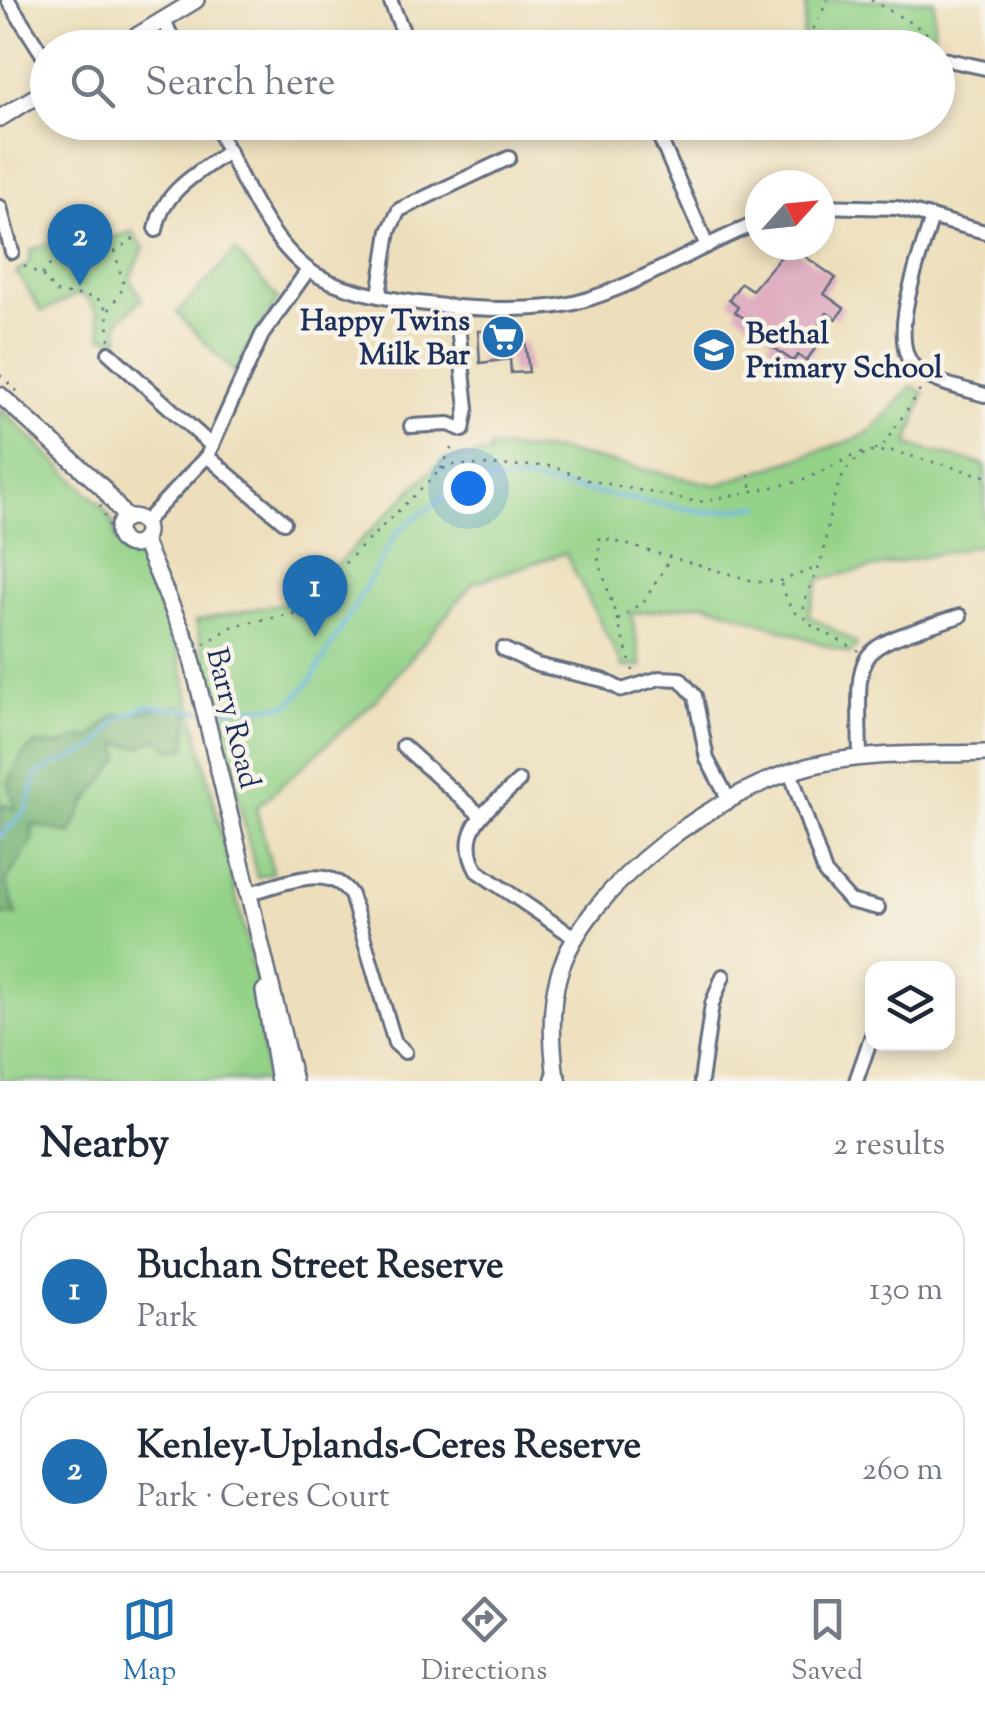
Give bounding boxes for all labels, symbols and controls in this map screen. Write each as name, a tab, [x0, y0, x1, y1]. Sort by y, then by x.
search box	[30, 30, 955, 140]
icon: search	[65, 58, 120, 113]
text: Search here	[145, 58, 336, 112]
north arrow	[745, 170, 835, 260]
pin: 2	[48, 204, 112, 286]
place label: Happy Twins Milk Bar	[300, 301, 471, 378]
supermarket icon: Happy Twins Milk Bar	[480, 314, 526, 360]
place label: Bethal Primary School	[746, 314, 943, 391]
school or university icon: Bethal Primary School	[691, 327, 737, 373]
your location	[443, 463, 494, 514]
pin: 1	[282, 554, 348, 637]
street label: Barry Road	[193, 644, 270, 794]
map controls	[865, 961, 955, 1051]
button: layers	[865, 961, 955, 1051]
text: Nearby	[40, 1116, 169, 1176]
text: 2 results	[833, 1123, 945, 1169]
text: Buchan Street Reserve	[137, 1241, 504, 1295]
text: 1	[69, 1268, 80, 1314]
text: 130 m	[869, 1268, 943, 1314]
text: Park	[137, 1295, 198, 1341]
text: Kenley-Uplands-Ceres Reserve	[137, 1421, 641, 1475]
text: 2	[67, 1448, 82, 1494]
text: 260 m	[862, 1448, 943, 1494]
text: Park · Ceres Court	[137, 1475, 390, 1521]
tab: Map	[122, 1592, 177, 1692]
tab: Directions	[421, 1592, 547, 1692]
tab: Saved	[791, 1592, 863, 1692]

